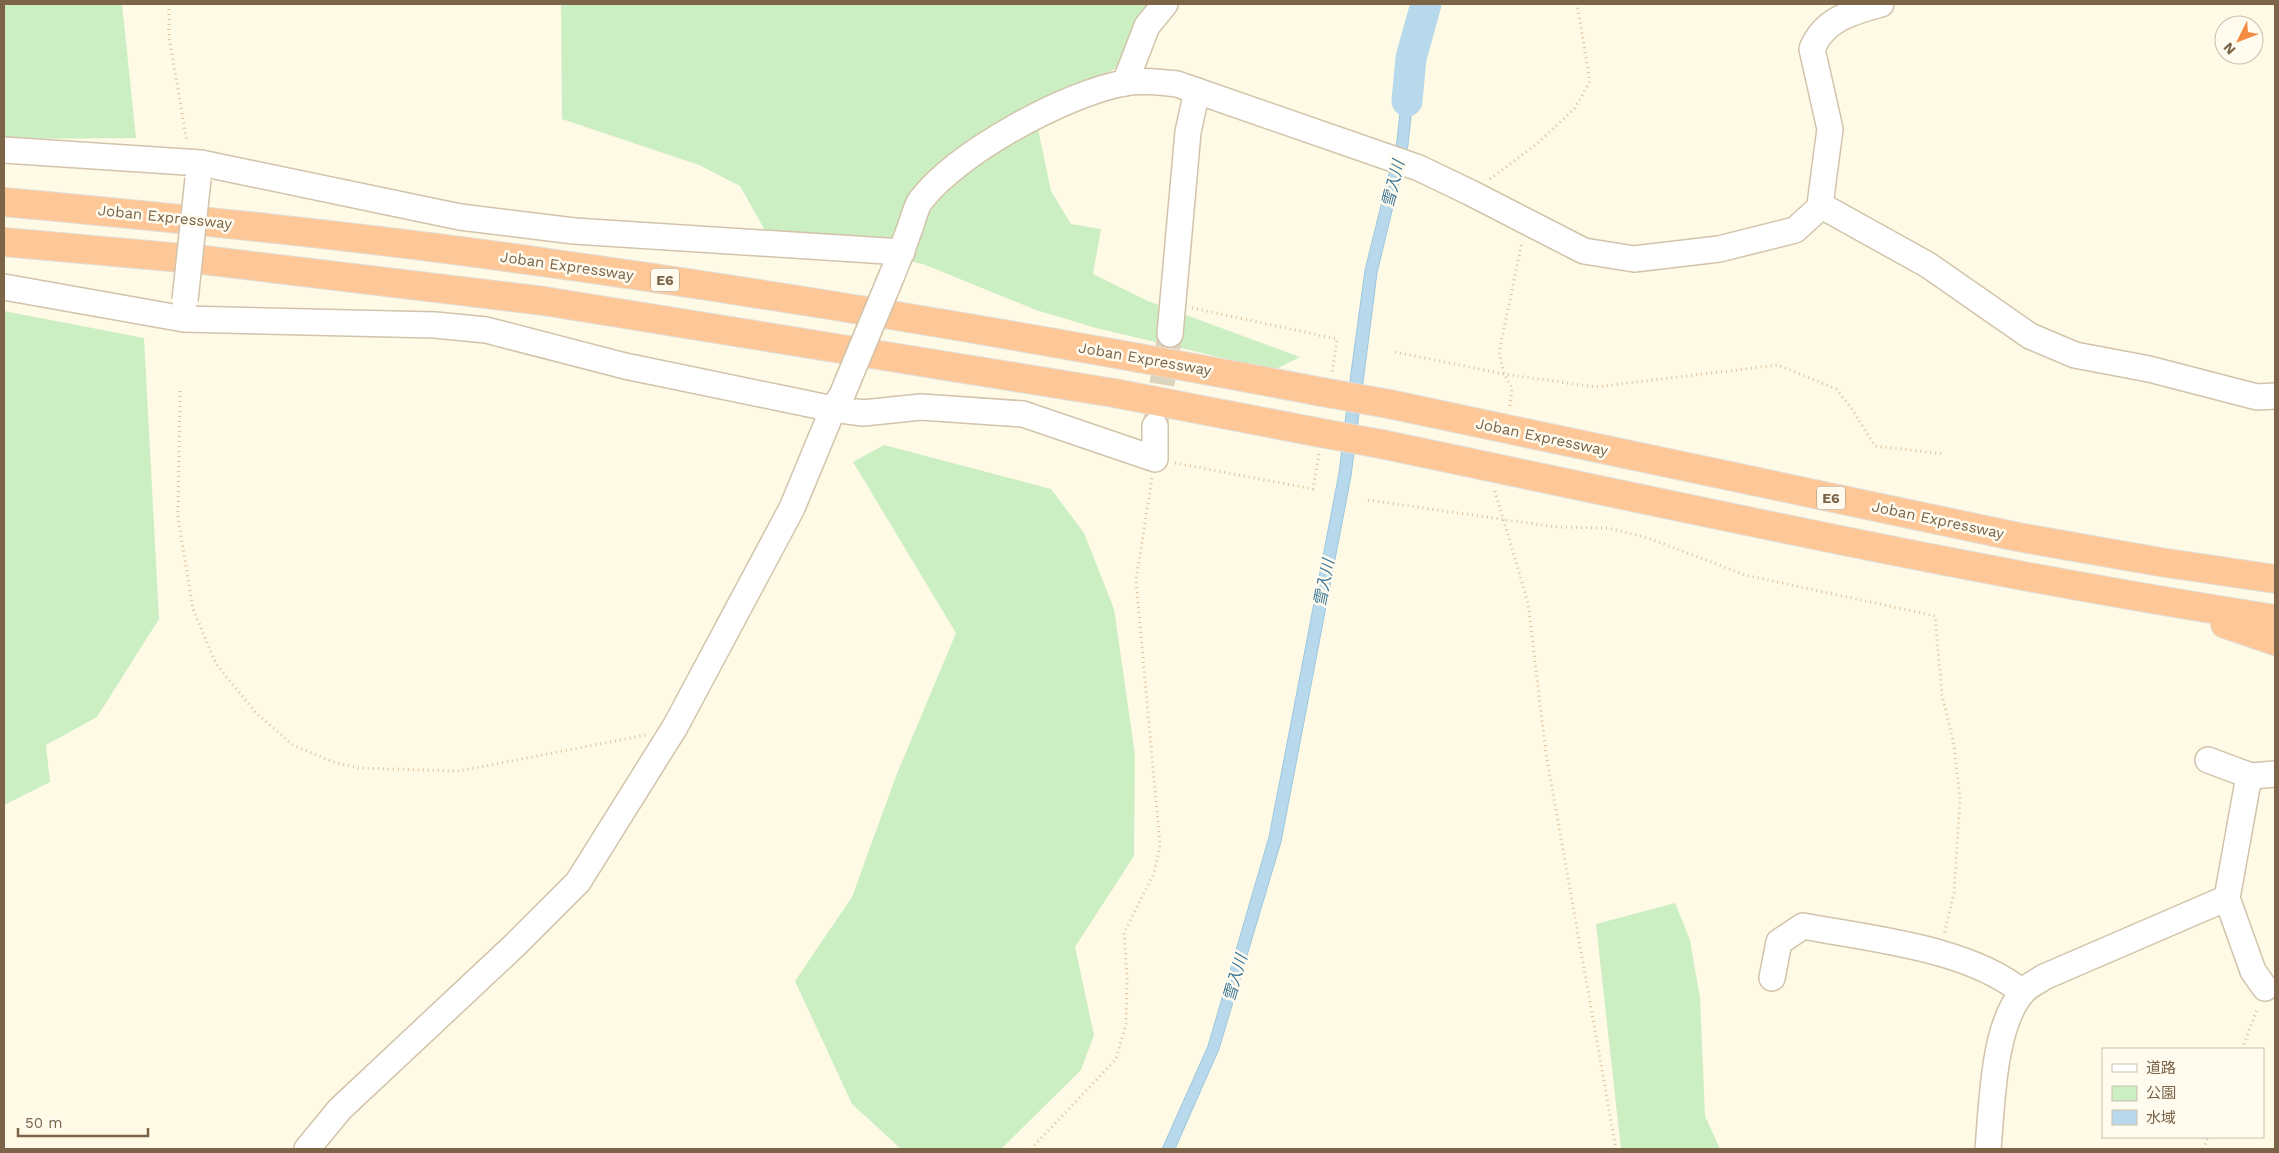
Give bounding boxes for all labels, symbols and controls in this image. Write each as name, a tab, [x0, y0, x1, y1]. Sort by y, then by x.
north arrow	[2214, 15, 2264, 65]
text: N	[2220, 39, 2239, 58]
water label: 雪入川	[1378, 156, 1409, 210]
street label: Joban Expressway	[97, 201, 233, 233]
street label: Joban Expressway	[499, 248, 635, 284]
road number: E6	[651, 268, 679, 292]
street label: Joban Expressway	[1077, 338, 1213, 380]
street label: Joban Expressway	[1474, 414, 1610, 460]
road number: E6	[1817, 486, 1845, 509]
street label: Joban Expressway	[1870, 497, 2006, 543]
water label: 雪入川	[1310, 556, 1338, 608]
water label: 雪入川	[1219, 950, 1251, 1004]
legend	[2102, 1048, 2264, 1138]
text: 道路	[2146, 1059, 2176, 1077]
text: 公園	[2146, 1084, 2176, 1102]
scale bar	[18, 1106, 148, 1138]
text: 水域	[2146, 1109, 2176, 1127]
text: 50 m	[25, 1114, 62, 1132]

